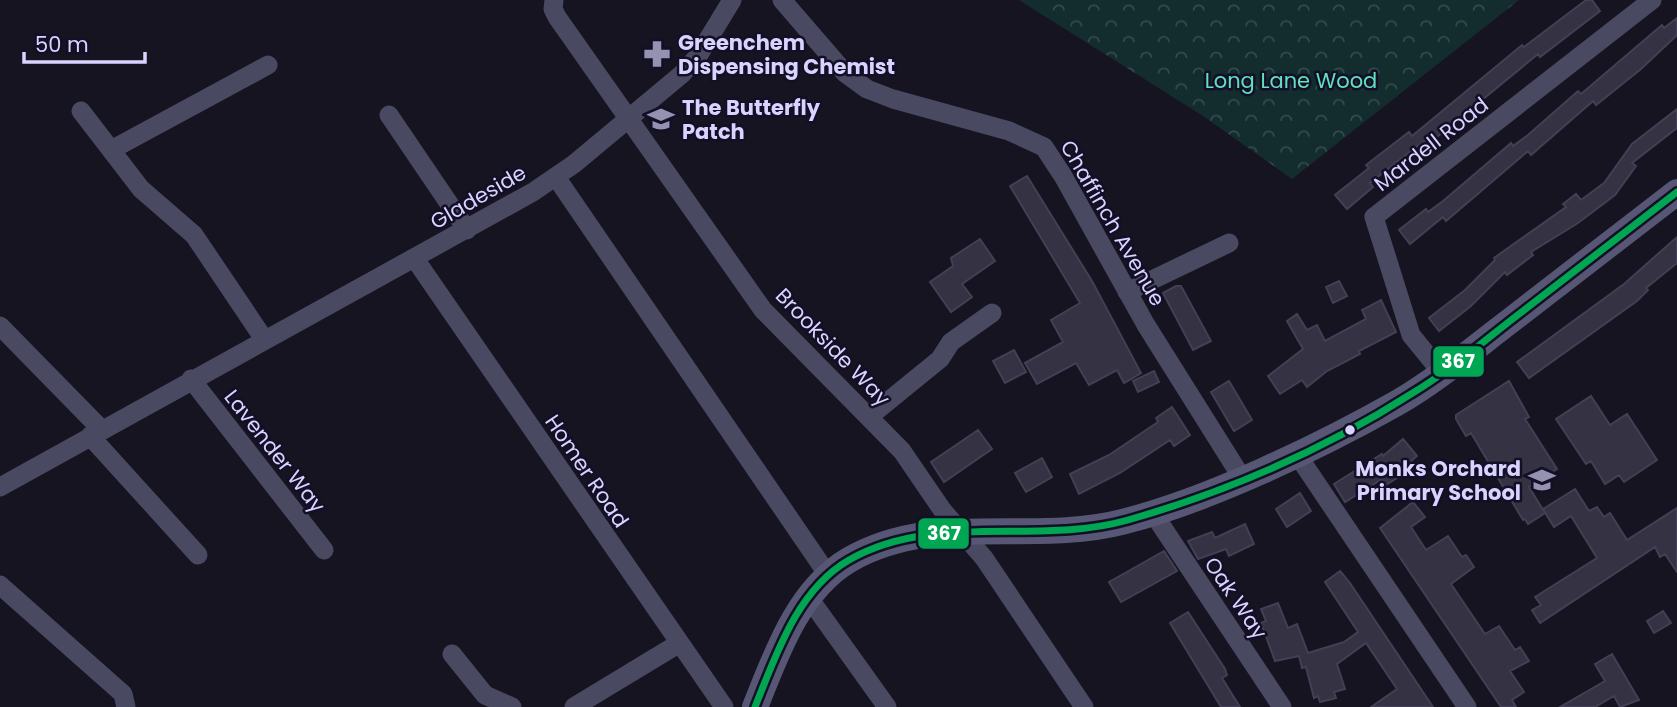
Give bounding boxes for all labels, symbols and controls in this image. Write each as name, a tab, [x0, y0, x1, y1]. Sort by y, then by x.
scale bar	[24, 21, 145, 65]
place label: Greenchem Dispensing Chemist	[678, 28, 895, 81]
text: 50 m	[35, 30, 89, 59]
pharmacy icon: Greenchem Dispensing Chemist	[642, 39, 672, 69]
park label: Long Lane Wood	[1205, 66, 1377, 95]
street label: Mardell Road	[1368, 90, 1494, 198]
place label: The Butterfly Patch	[682, 93, 821, 146]
school or university icon: The Butterfly Patch	[646, 104, 676, 134]
street label: Chaffinch Avenue	[1054, 135, 1172, 311]
street label: Gladeside	[425, 158, 531, 236]
street label: Brookside Way	[769, 282, 897, 413]
line badge: 367	[1432, 345, 1485, 378]
text: 367	[1441, 348, 1475, 375]
street label: Lavender Way	[218, 383, 332, 519]
street label: Homer Road	[538, 409, 636, 533]
unlabelled marker	[1343, 423, 1357, 437]
place label: Monks Orchard Primary School	[1355, 454, 1521, 507]
school or university icon: Monks Orchard Primary School	[1527, 465, 1557, 495]
line badge: 367	[917, 517, 970, 550]
text: 367	[927, 520, 961, 547]
street label: Oak Way	[1198, 551, 1274, 645]

